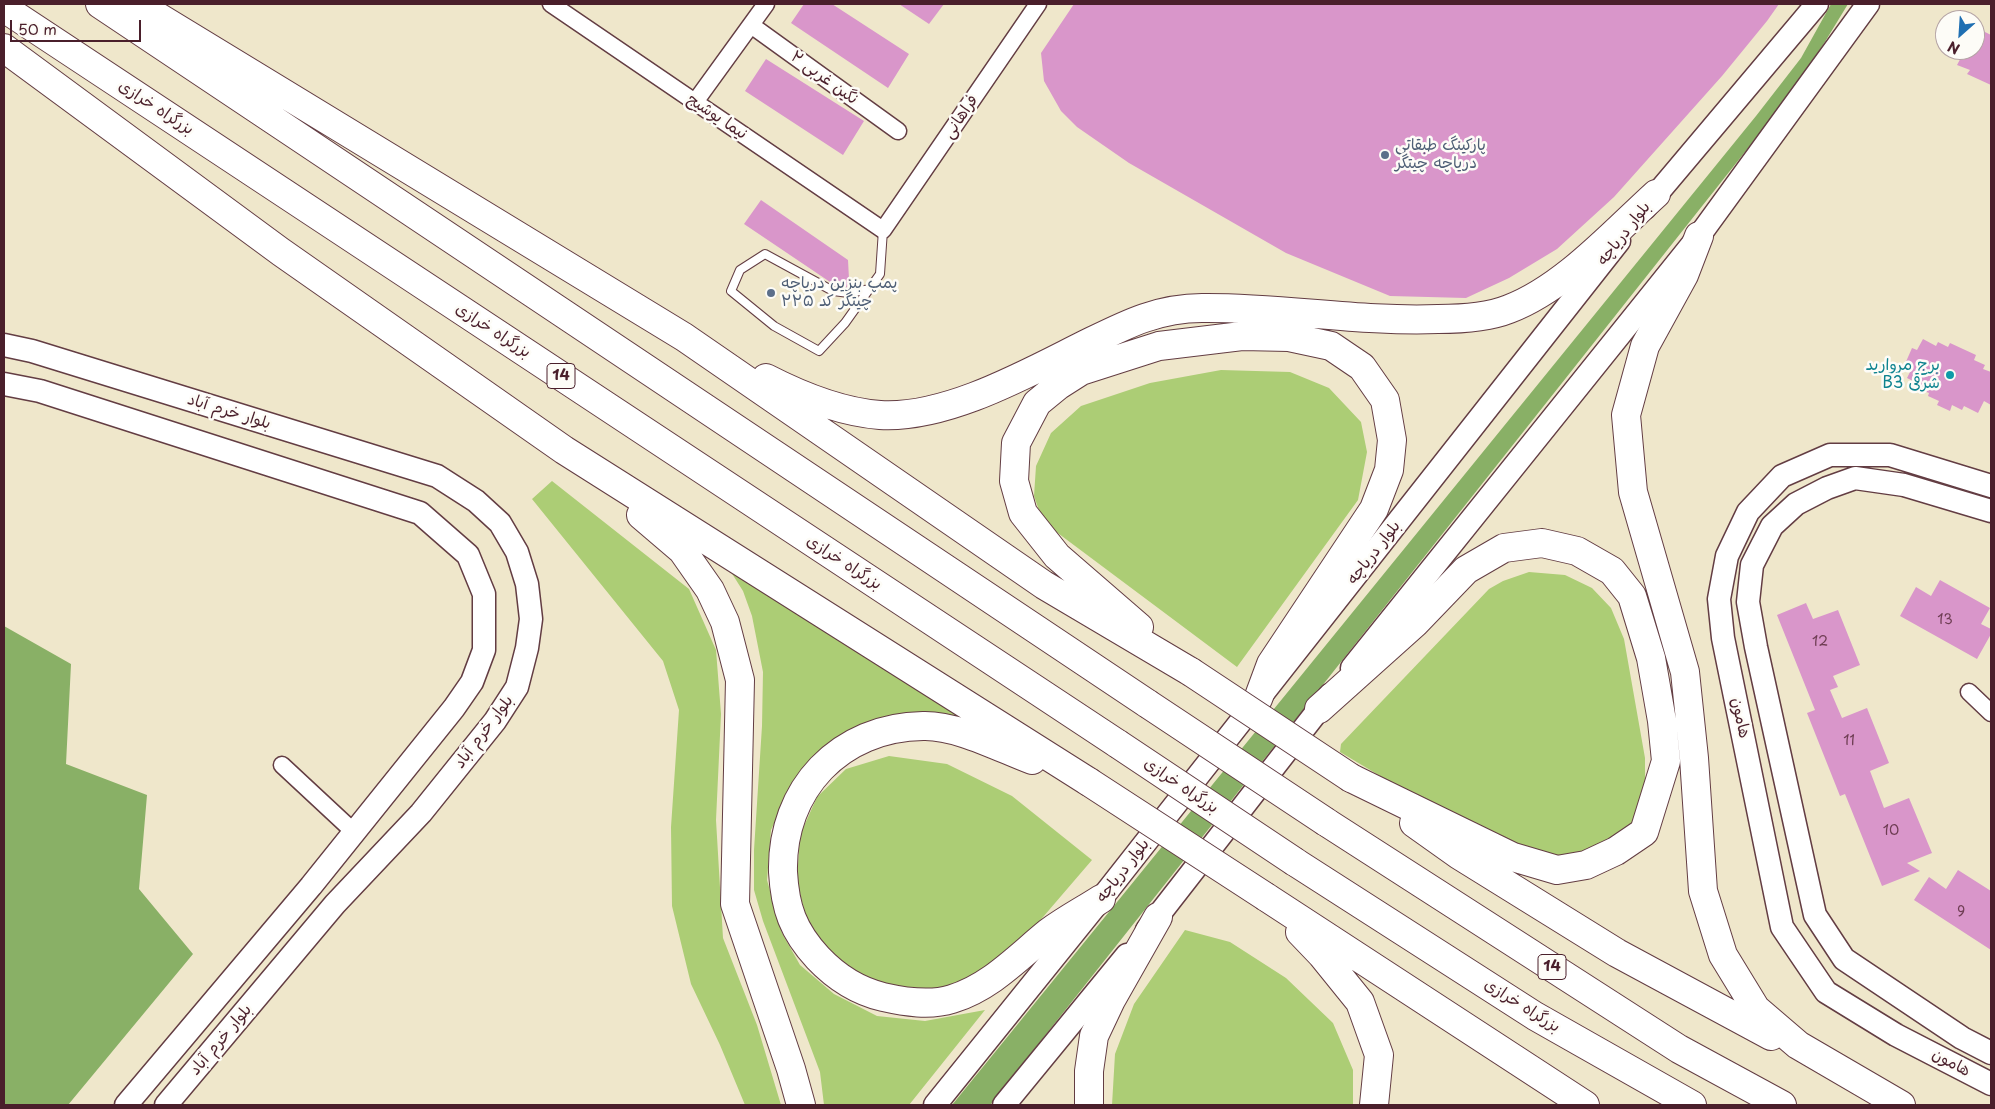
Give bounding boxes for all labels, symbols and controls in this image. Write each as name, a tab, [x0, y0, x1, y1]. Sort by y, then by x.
scale bar	[12, 10, 144, 42]
north arrow	[1935, 10, 1985, 60]
text: 50 m	[18, 17, 57, 40]
text: N	[1944, 36, 1963, 60]
street label: نگین غربی ۲	[787, 47, 861, 109]
street label: بزرگراه خرازی	[115, 77, 197, 139]
street label: نیما یوشیج	[683, 90, 751, 144]
street label: فراهانی	[939, 91, 983, 143]
place label: پارکینگ طبقاتی دریاچه چیتگر	[1395, 136, 1486, 174]
marker: پارکینگ طبقاتی دریاچه چیتگر	[1379, 149, 1391, 161]
street label: بلوار دریاچه	[1593, 198, 1655, 270]
place label: پمپ بنزین دریاچه چیتگر کد ۲۲۵	[781, 274, 897, 312]
marker: پمپ بنزین دریاچه چیتگر کد ۲۲۵	[765, 287, 777, 299]
street label: بزرگراه خرازی	[452, 300, 534, 362]
place label: برج مروارید B3 شرقی	[1866, 356, 1940, 394]
road number: 14	[547, 364, 575, 388]
marker: برج مروارید B3 شرقی	[1944, 369, 1956, 381]
street label: بلوار خرم آباد	[185, 390, 273, 434]
street label: بلوار دریاچه	[1343, 517, 1405, 589]
street label: بزرگراه خرازی	[803, 532, 885, 594]
house number: 13	[1937, 612, 1953, 628]
house number: 12	[1812, 634, 1828, 650]
street label: بلوار خرم آباد	[450, 692, 518, 772]
street label: هامون	[1726, 696, 1754, 740]
house number: 11	[1843, 733, 1855, 749]
street label: بزرگراه خرازی	[1140, 754, 1222, 818]
house number: 10	[1883, 823, 1899, 839]
street label: بلوار دریاچه	[1092, 835, 1154, 907]
house number: 9	[1957, 904, 1965, 920]
road number: 14	[1538, 954, 1566, 980]
street label: بزرگراه خرازی	[1480, 975, 1564, 1037]
street label: بلوار خرم آباد	[186, 1001, 256, 1079]
street label: هامون	[1929, 1045, 1973, 1081]

